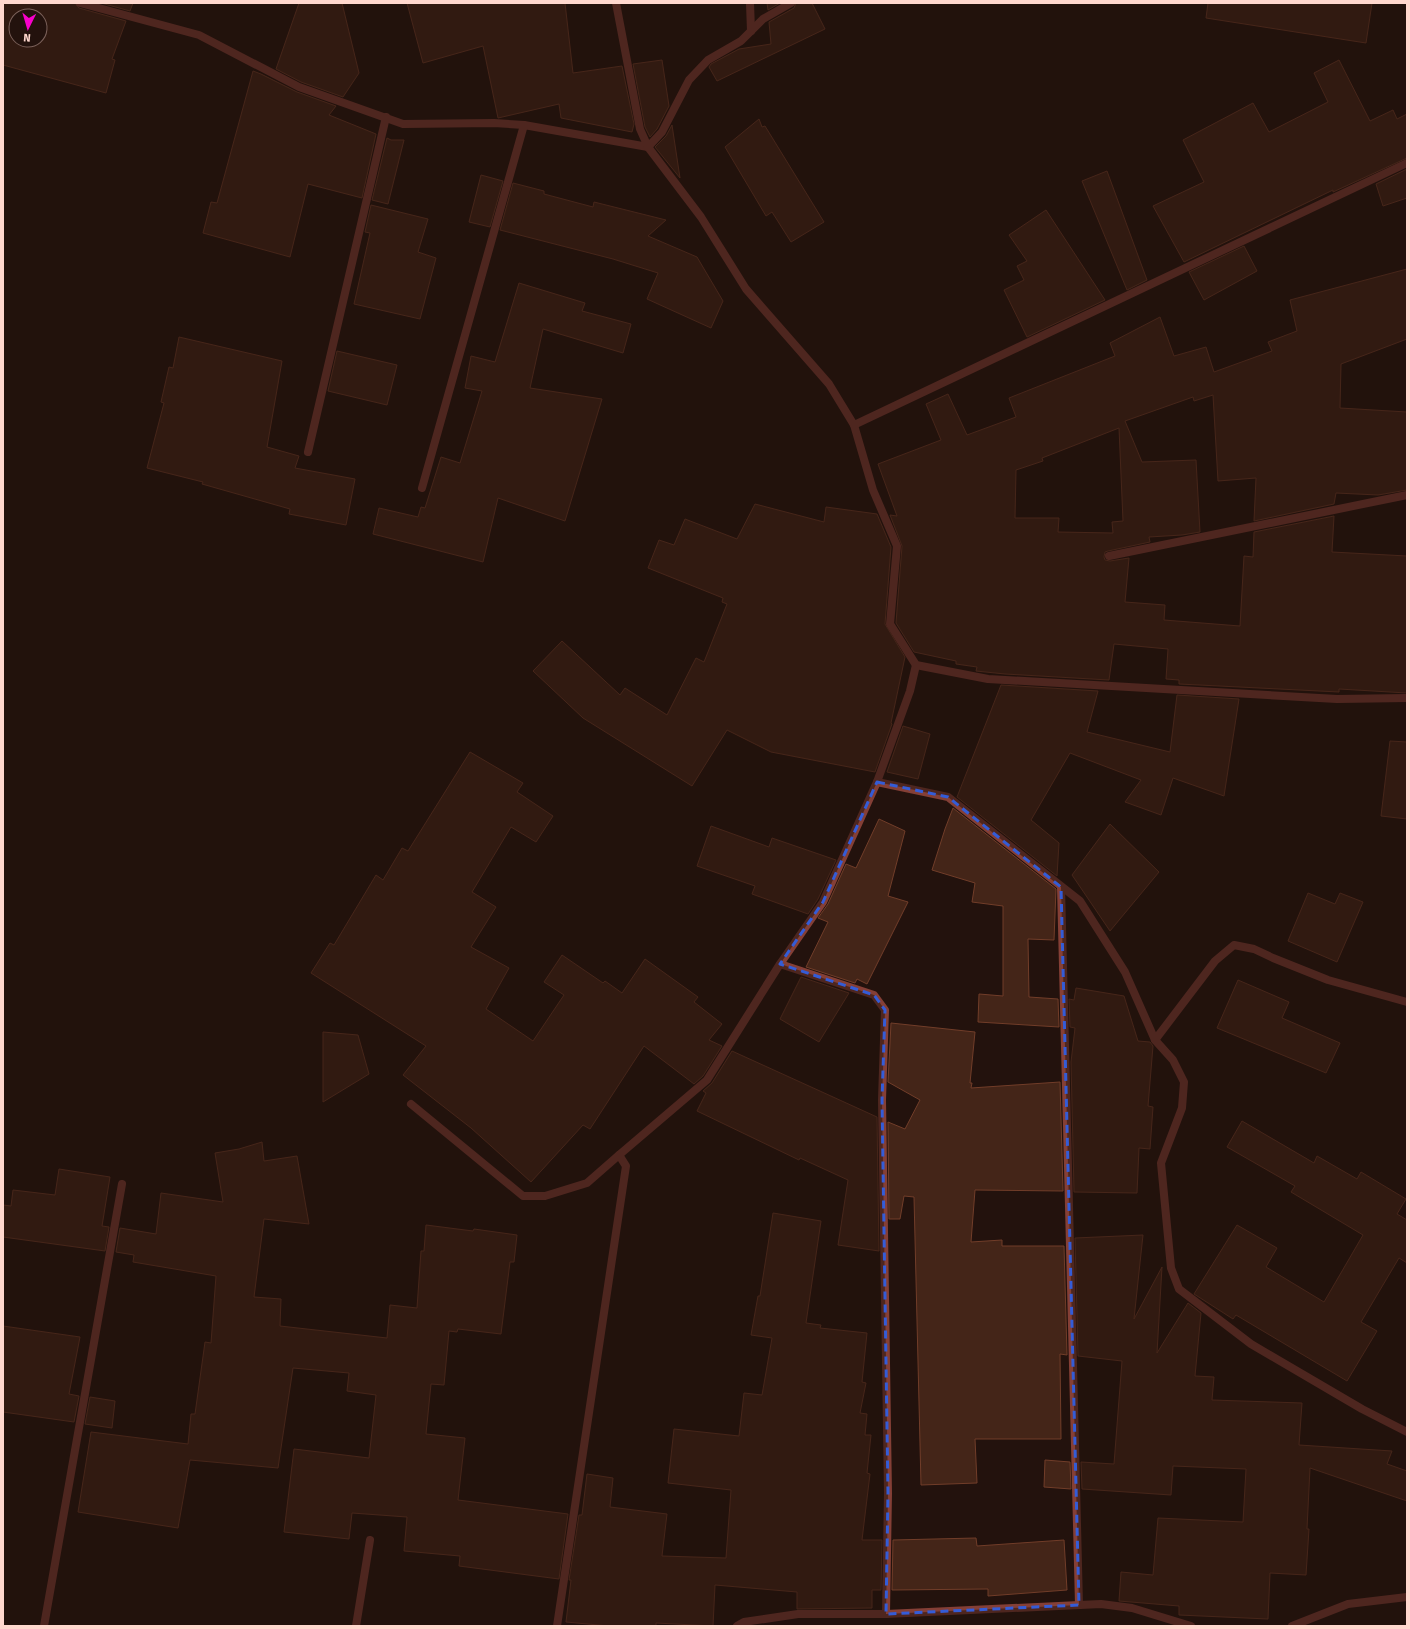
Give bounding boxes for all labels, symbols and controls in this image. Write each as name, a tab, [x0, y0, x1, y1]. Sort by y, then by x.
north arrow	[8, 8, 48, 48]
text: N	[23, 31, 31, 44]

